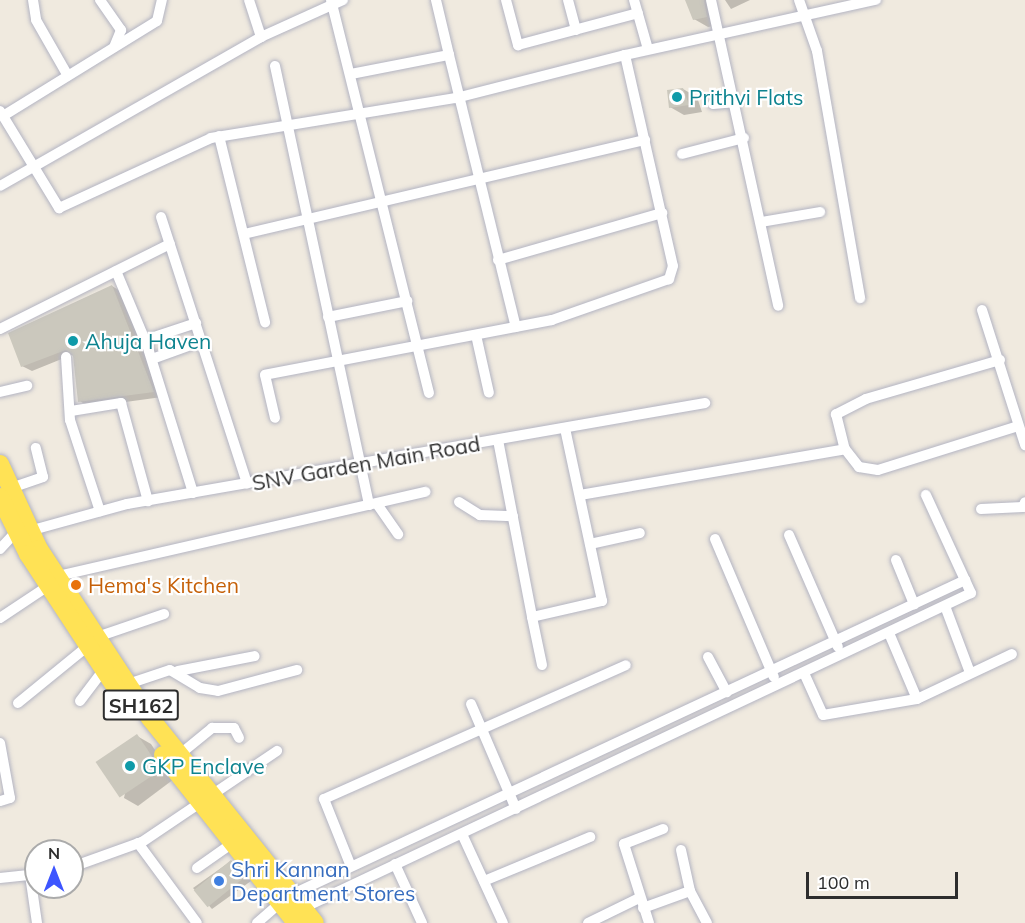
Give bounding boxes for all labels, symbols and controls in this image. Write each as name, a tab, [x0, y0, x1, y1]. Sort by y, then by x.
place label: Prithvi Flats	[689, 84, 803, 110]
marker: Prithvi Flats	[670, 90, 684, 104]
place label: Ahuja Haven	[85, 328, 211, 354]
marker: Ahuja Haven	[66, 334, 80, 348]
street label: SNV Garden Main Road	[250, 431, 482, 495]
place label: Hema's Kitchen	[88, 572, 239, 598]
marker: Hema's Kitchen	[69, 578, 83, 592]
road number: SH162	[102, 688, 180, 722]
place label: GKP Enclave	[142, 753, 265, 779]
marker: GKP Enclave	[123, 759, 137, 773]
north arrow	[24, 839, 84, 899]
text: N	[48, 843, 60, 863]
place label: Shri Kannan Department Stores	[231, 856, 415, 906]
scale bar	[809, 860, 960, 898]
text: 100 m	[817, 871, 870, 894]
marker: Shri Kannan Department Stores	[212, 874, 226, 888]

